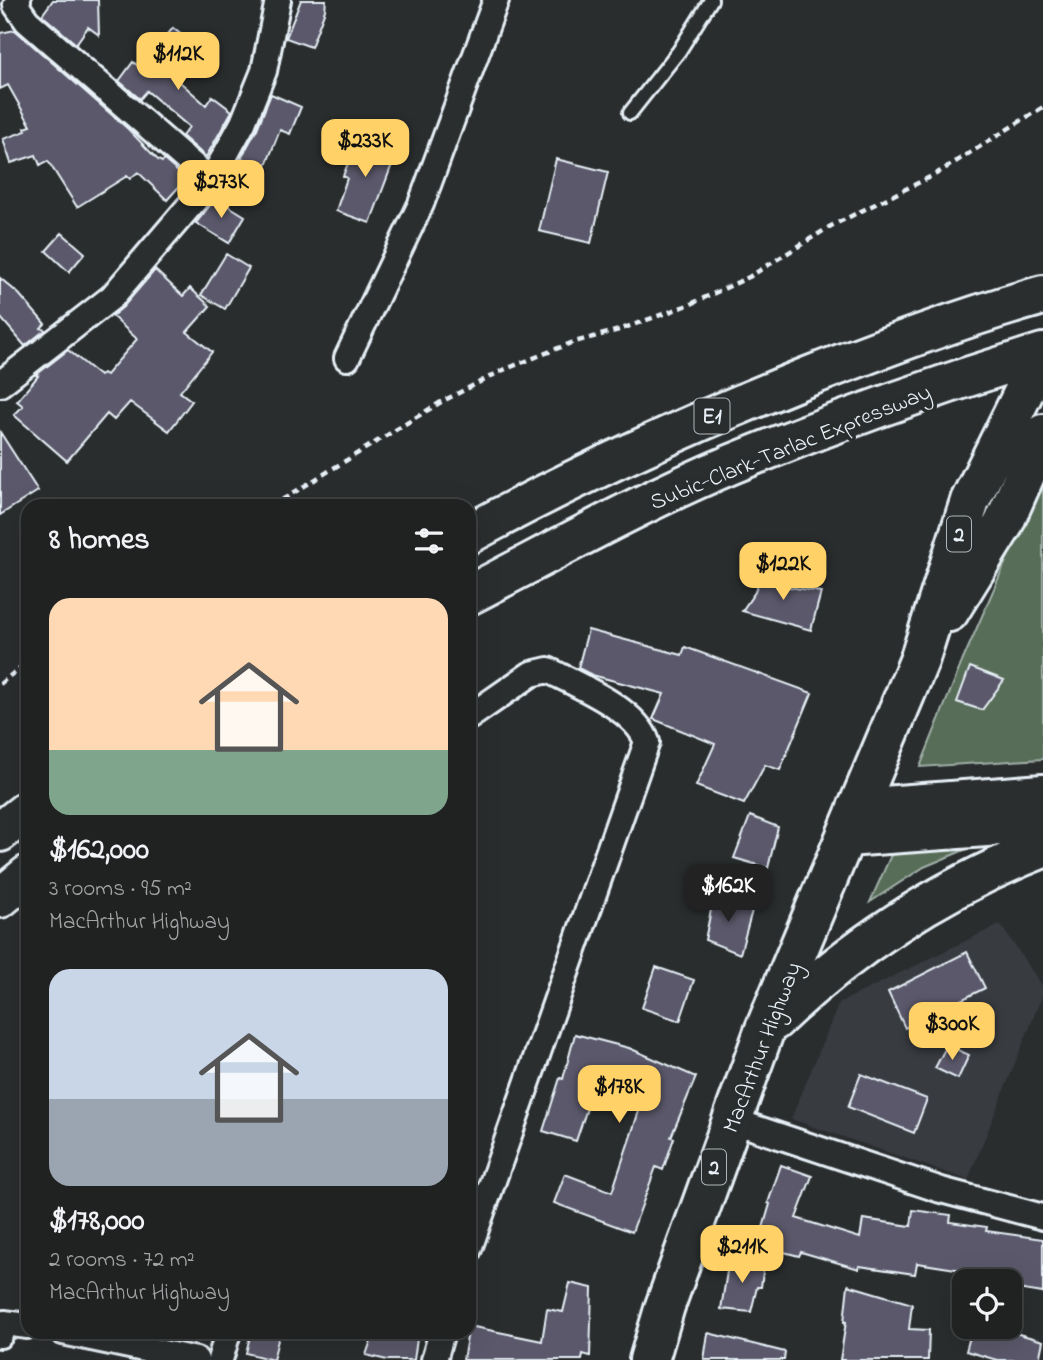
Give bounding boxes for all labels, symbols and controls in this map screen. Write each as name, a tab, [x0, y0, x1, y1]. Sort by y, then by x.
pin: $112K	[129, 32, 227, 92]
text: $112K	[152, 38, 204, 71]
pin: $233K	[316, 120, 414, 179]
text: $233K	[337, 125, 393, 158]
pin: $273K	[172, 160, 270, 220]
text: $273K	[193, 166, 249, 199]
street label: Subic-Clark-Tarlac Expressway	[645, 377, 937, 522]
road number: E1	[694, 398, 730, 434]
road number: 2	[947, 516, 971, 552]
text: 8 homes	[49, 519, 150, 563]
icon: filters	[410, 522, 448, 560]
pin: $122K	[734, 542, 832, 602]
text: $122K	[755, 548, 811, 581]
icon: home	[186, 644, 312, 770]
text: $162,000	[49, 829, 149, 873]
pin: $162K	[679, 864, 777, 924]
text: $162K	[701, 870, 755, 903]
text: 3 rooms · 95 m²	[49, 873, 192, 906]
text: MacArthur Highway	[49, 906, 230, 939]
street label: MacArthur Highway	[716, 958, 813, 1139]
pin: $300K	[903, 1002, 1001, 1062]
text: $300K	[925, 1008, 979, 1041]
icon: home	[186, 1015, 312, 1141]
pin: $178K	[570, 1066, 668, 1125]
text: $178K	[594, 1071, 644, 1104]
road number: 2	[702, 1150, 726, 1184]
text: $178,000	[49, 1200, 144, 1244]
pin: $211K	[693, 1226, 791, 1285]
text: $211K	[716, 1231, 768, 1264]
text: 2 rooms · 72 m²	[49, 1244, 195, 1277]
map controls	[952, 1269, 1022, 1339]
button: locate	[952, 1269, 1022, 1339]
text: MacArthur Highway	[49, 1277, 230, 1310]

